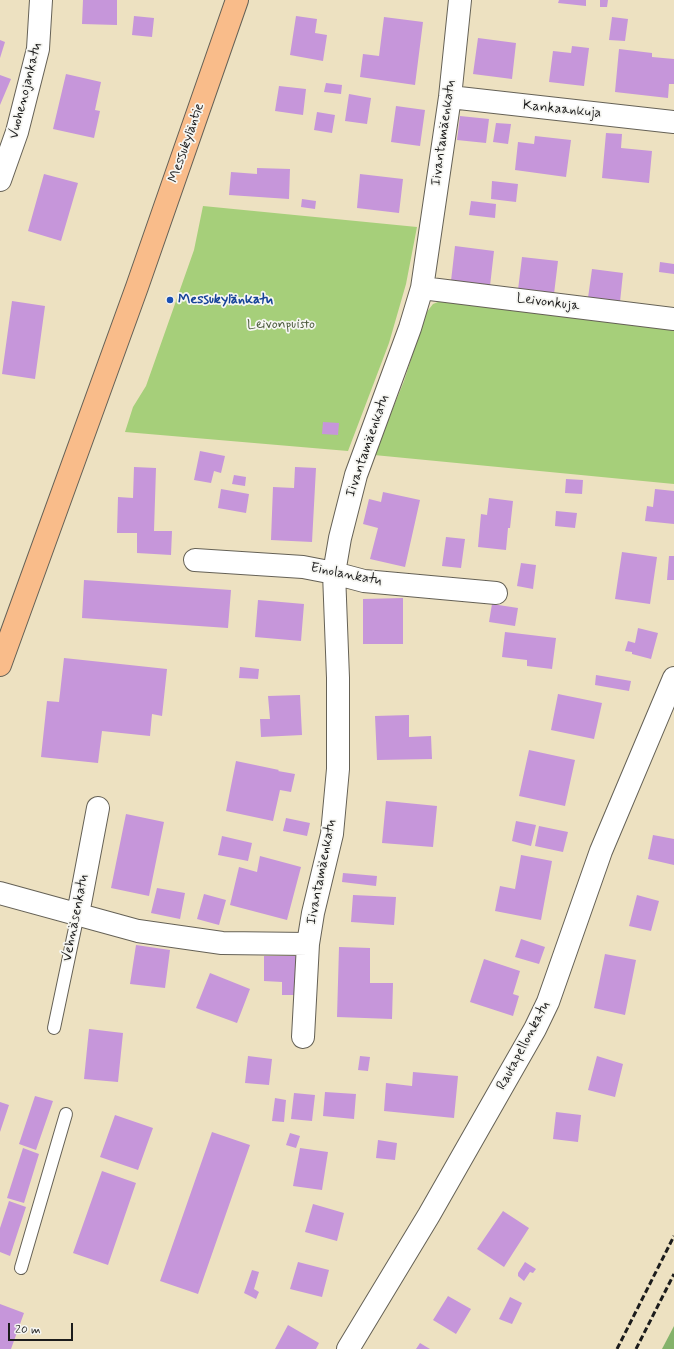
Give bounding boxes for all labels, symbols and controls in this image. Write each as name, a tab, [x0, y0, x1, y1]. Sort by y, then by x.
street label: Vuohenojankatu	[6, 41, 46, 141]
street label: Iivantamäenkatu	[428, 79, 460, 187]
street label: Kankaankuja	[522, 98, 602, 122]
street label: Messukyläntie	[166, 101, 208, 185]
street label: Leivonkuja	[516, 291, 580, 315]
place label: Messukylänkatu	[178, 292, 273, 308]
marker: Messukylänkatu	[165, 295, 175, 305]
park label: Leivonpuisto	[247, 317, 315, 333]
street label: Iivantamäenkatu	[343, 393, 393, 499]
street label: Einolankatu	[309, 560, 383, 590]
street label: Iivantamäenkatu	[304, 818, 340, 926]
street label: Vehnäsenkatu	[59, 873, 93, 963]
street label: Rautapellonkatu	[494, 999, 554, 1093]
scale bar	[10, 1315, 75, 1341]
text: 20 m	[15, 1322, 41, 1338]

